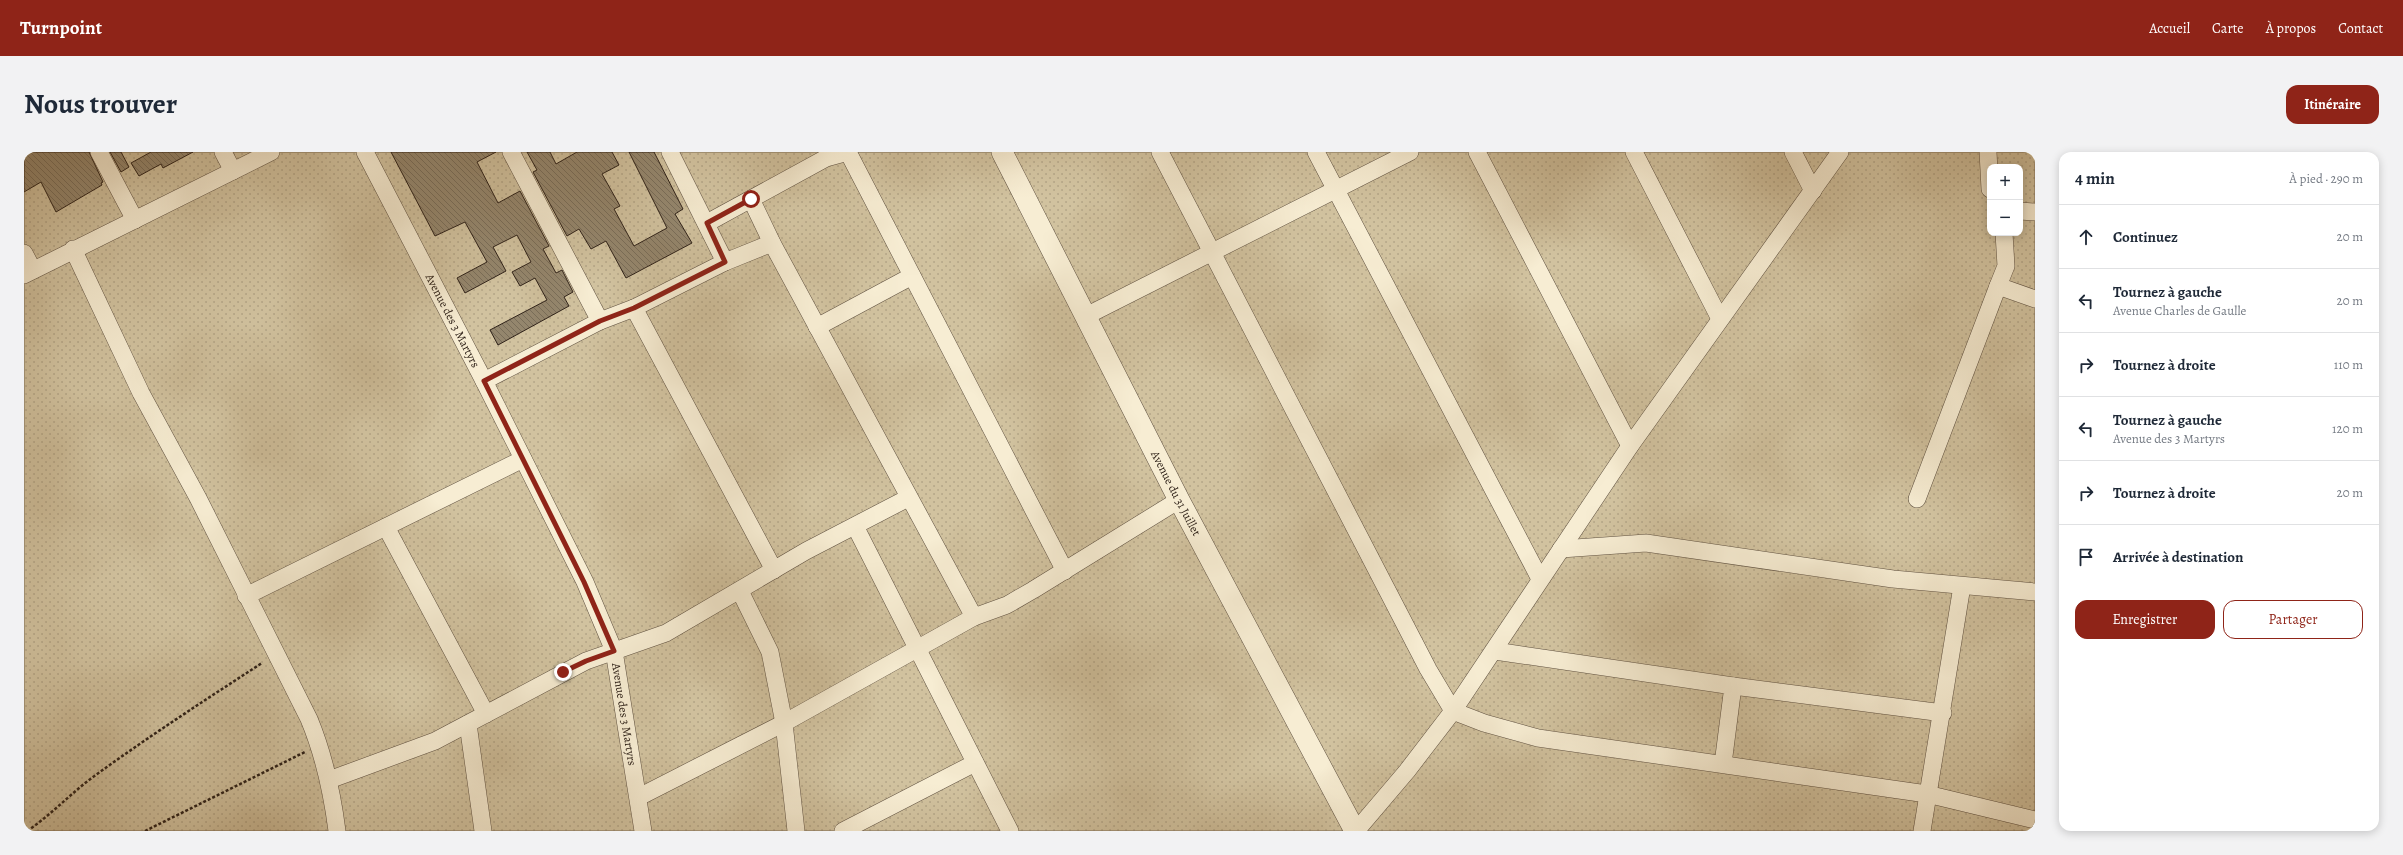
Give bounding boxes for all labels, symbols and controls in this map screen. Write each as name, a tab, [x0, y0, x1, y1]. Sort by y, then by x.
text: Turnpoint	[20, 15, 102, 41]
text: Accueil	[2149, 19, 2190, 38]
text: Carte	[2212, 19, 2244, 38]
text: À propos	[2266, 19, 2316, 38]
text: Contact	[2338, 19, 2383, 38]
text: Nous trouver	[24, 85, 177, 123]
button: Itinéraire	[2286, 85, 2379, 124]
map controls	[1987, 164, 2023, 236]
button: +	[1987, 164, 2023, 200]
text: 4 min	[2075, 167, 2115, 190]
text: À pied · 290 m	[2289, 170, 2363, 187]
route start	[742, 190, 760, 208]
button: −	[1987, 200, 2023, 236]
icon: ahead	[2075, 226, 2097, 248]
text: Continuez	[2113, 227, 2178, 247]
text: 20 m	[2337, 228, 2363, 245]
street label: Avenue des 3 Martyrs	[421, 270, 484, 370]
text: Tournez à gauche	[2113, 282, 2222, 302]
icon: left	[2075, 290, 2097, 312]
text: 20 m	[2337, 292, 2363, 309]
text: Avenue Charles de Gaulle	[2113, 302, 2246, 319]
icon: right	[2075, 354, 2097, 376]
text: Tournez à droite	[2113, 355, 2216, 375]
text: 110 m	[2334, 356, 2363, 373]
text: Tournez à gauche	[2113, 410, 2222, 430]
icon: left	[2075, 418, 2097, 440]
text: 120 m	[2332, 420, 2363, 437]
text: Avenue des 3 Martyrs	[2113, 430, 2225, 447]
street label: Avenue du 31 Juillet	[1147, 447, 1205, 539]
icon: right	[2075, 482, 2097, 504]
text: Tournez à droite	[2113, 483, 2216, 503]
text: 20 m	[2337, 484, 2363, 501]
icon: arrive	[2075, 546, 2097, 568]
text: Arrivée à destination	[2113, 547, 2244, 567]
button: Enregistrer	[2075, 600, 2215, 639]
button: Partager	[2223, 600, 2363, 639]
street label: Avenue des 3 Martyrs	[608, 661, 640, 767]
route end	[554, 663, 572, 681]

